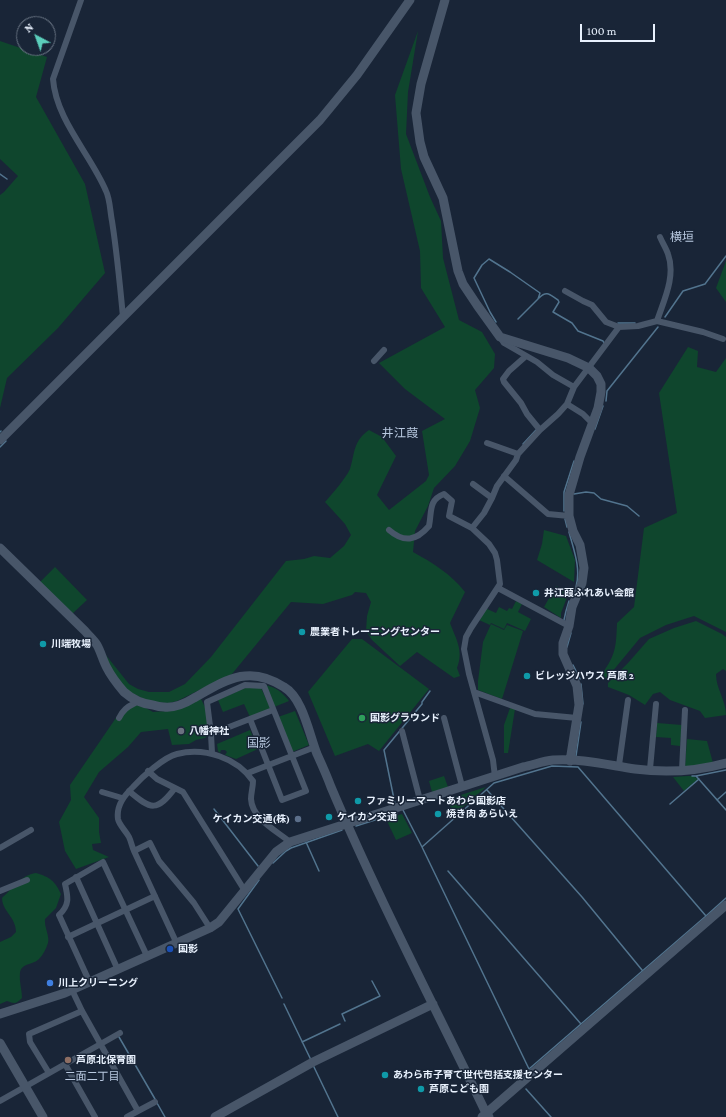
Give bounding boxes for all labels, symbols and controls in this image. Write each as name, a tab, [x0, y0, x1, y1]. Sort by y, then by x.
north arrow	[16, 16, 56, 56]
scale bar	[582, 16, 657, 42]
text: N	[22, 21, 36, 35]
text: 100 m	[587, 24, 616, 38]
district label: 横垣	[670, 230, 694, 244]
district label: 井江葭	[382, 426, 418, 440]
place label: 井江葭ふれあい会館	[544, 587, 634, 599]
marker: 井江葭ふれあい会館	[531, 588, 541, 598]
place label: 農業者トレーニングセンター	[310, 626, 440, 638]
marker: 農業者トレーニングセンター	[297, 627, 307, 637]
place label: 川端牧場	[51, 638, 91, 650]
marker: 川端牧場	[38, 639, 48, 649]
place label: ビレッジハウス 芦原 2	[535, 670, 634, 682]
marker: ビレッジハウス 芦原 2	[522, 671, 532, 681]
place label: 国影グラウンド	[370, 712, 440, 724]
marker: 国影グラウンド	[357, 713, 367, 723]
place label: 八幡神社	[189, 725, 229, 737]
marker: 八幡神社	[176, 726, 186, 736]
district label: 国影	[247, 736, 271, 750]
place label: ファミリーマートあわら国影店	[366, 795, 506, 807]
marker: ファミリーマートあわら国影店	[353, 796, 363, 806]
place label: 焼き肉 あらいえ	[446, 808, 518, 820]
marker: 焼き肉 あらいえ	[433, 809, 443, 819]
place label: ケイカン交通	[337, 811, 397, 823]
marker: ケイカン交通	[324, 812, 334, 822]
place label: ケイカン交通(株)	[212, 813, 290, 825]
marker: ケイカン交通(株)	[293, 814, 303, 824]
place label: 国影	[178, 943, 198, 955]
marker: 国影	[165, 944, 175, 954]
place label: 川上クリーニング	[58, 977, 138, 989]
marker: 川上クリーニング	[45, 978, 55, 988]
place label: 芦原北保育園	[76, 1054, 136, 1066]
marker: 芦原北保育園	[63, 1055, 73, 1065]
place label: あわら市子育て世代包括支援センター	[393, 1069, 563, 1081]
district label: 二面二丁目	[65, 1070, 119, 1084]
marker: あわら市子育て世代包括支援センター	[380, 1070, 390, 1080]
place label: 芦原こども園	[429, 1083, 489, 1095]
marker: 芦原こども園	[416, 1084, 426, 1094]

